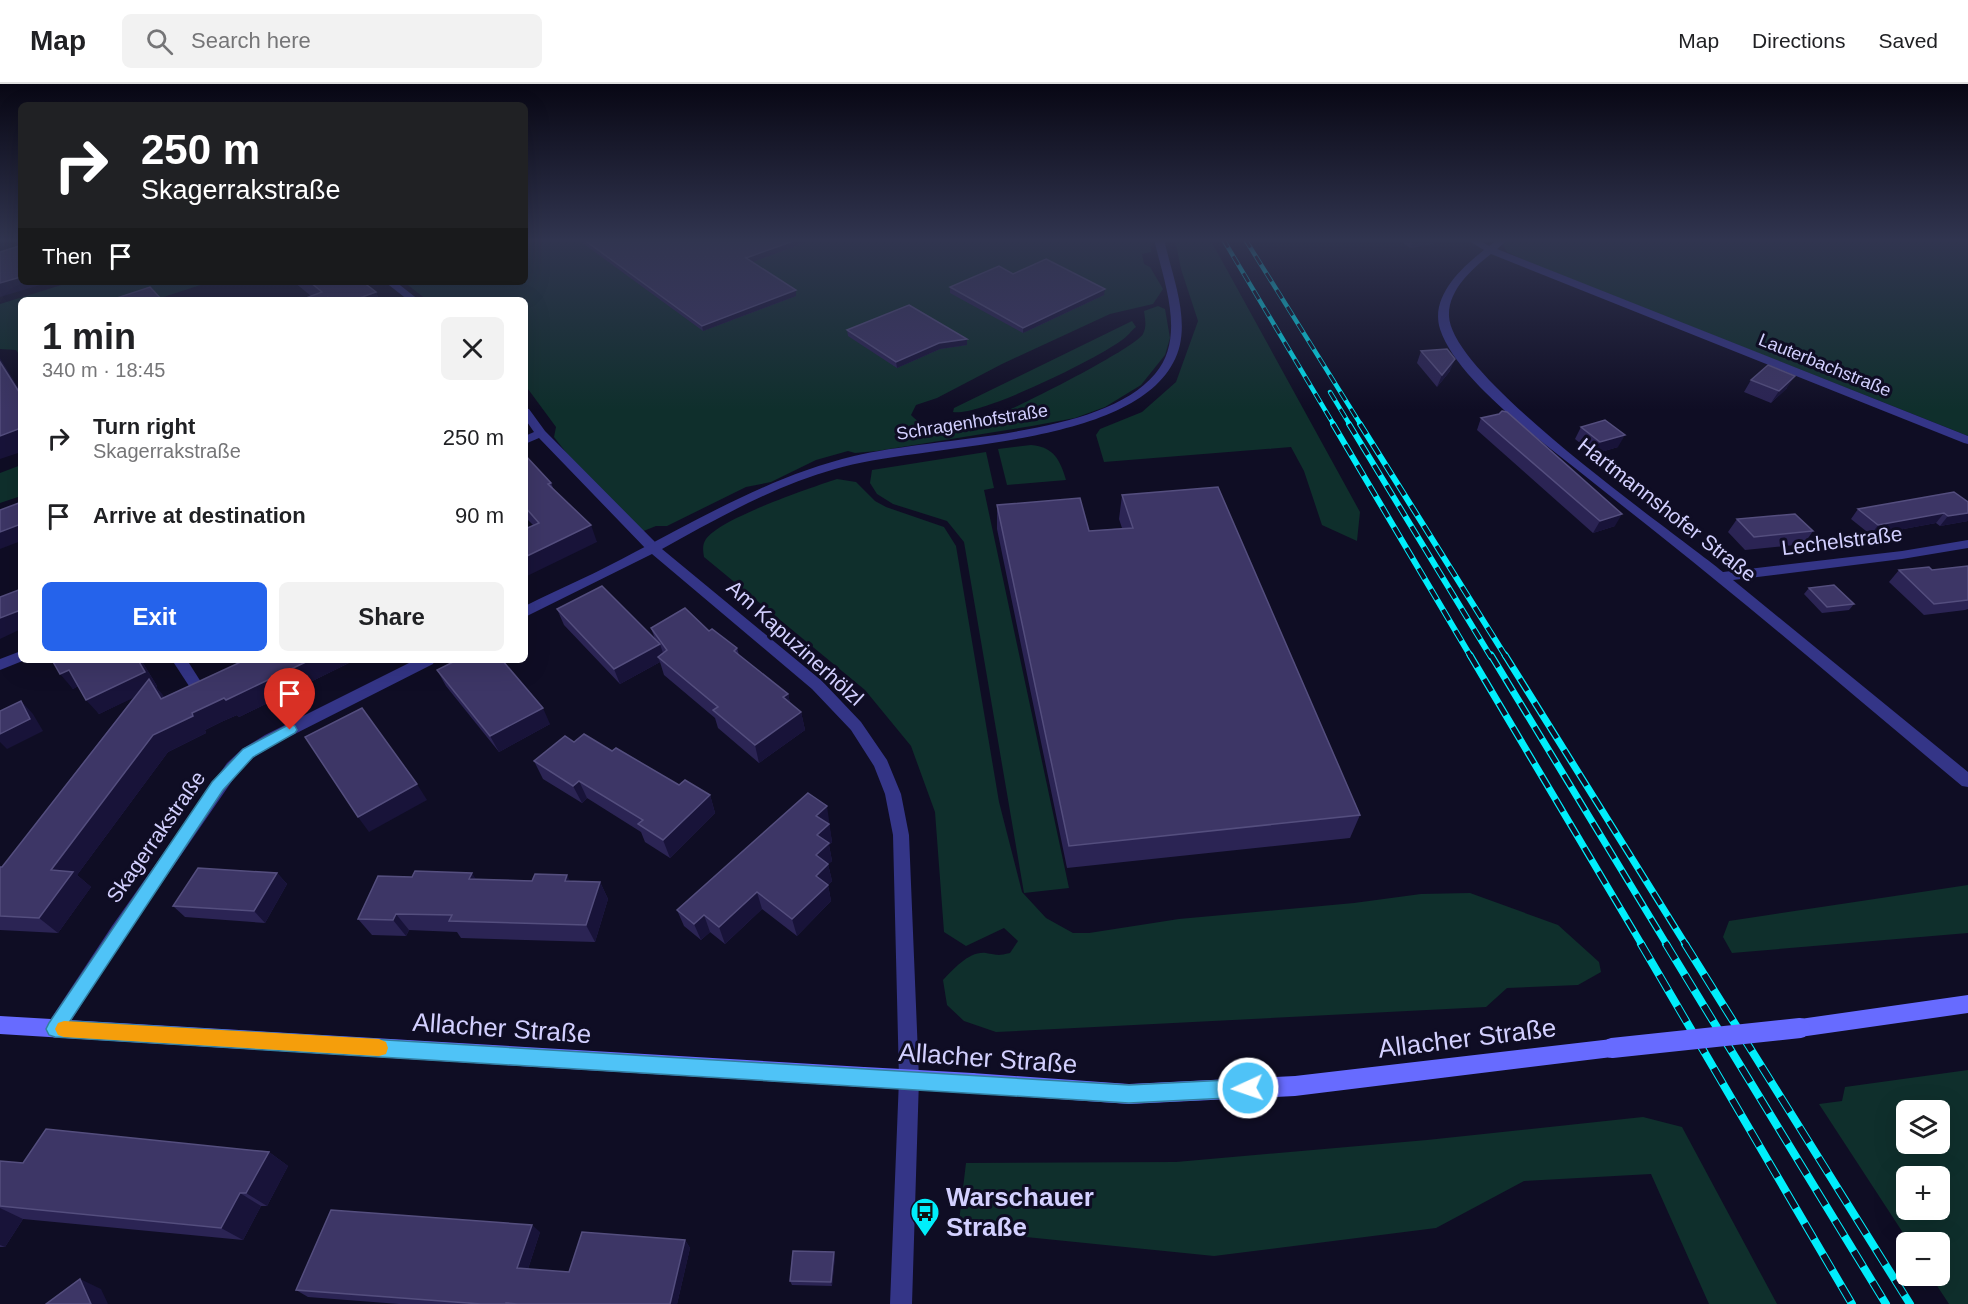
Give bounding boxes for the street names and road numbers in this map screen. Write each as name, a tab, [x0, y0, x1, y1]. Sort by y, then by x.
street label: Lauterbachstraße	[1756, 329, 1894, 401]
street label: Schragenhofstraße	[895, 400, 1049, 444]
street label: Hartmannshofer Straße	[1574, 433, 1761, 586]
street label: Lechelstraße	[1780, 522, 1904, 559]
street label: Am Kapuzinerhölzl	[723, 576, 868, 710]
street label: Skagerrakstraße	[102, 767, 210, 907]
street label: Allacher Straße	[412, 1007, 592, 1049]
street label: Allacher Straße	[1376, 1012, 1558, 1064]
street label: Allacher Straße	[898, 1037, 1078, 1079]

